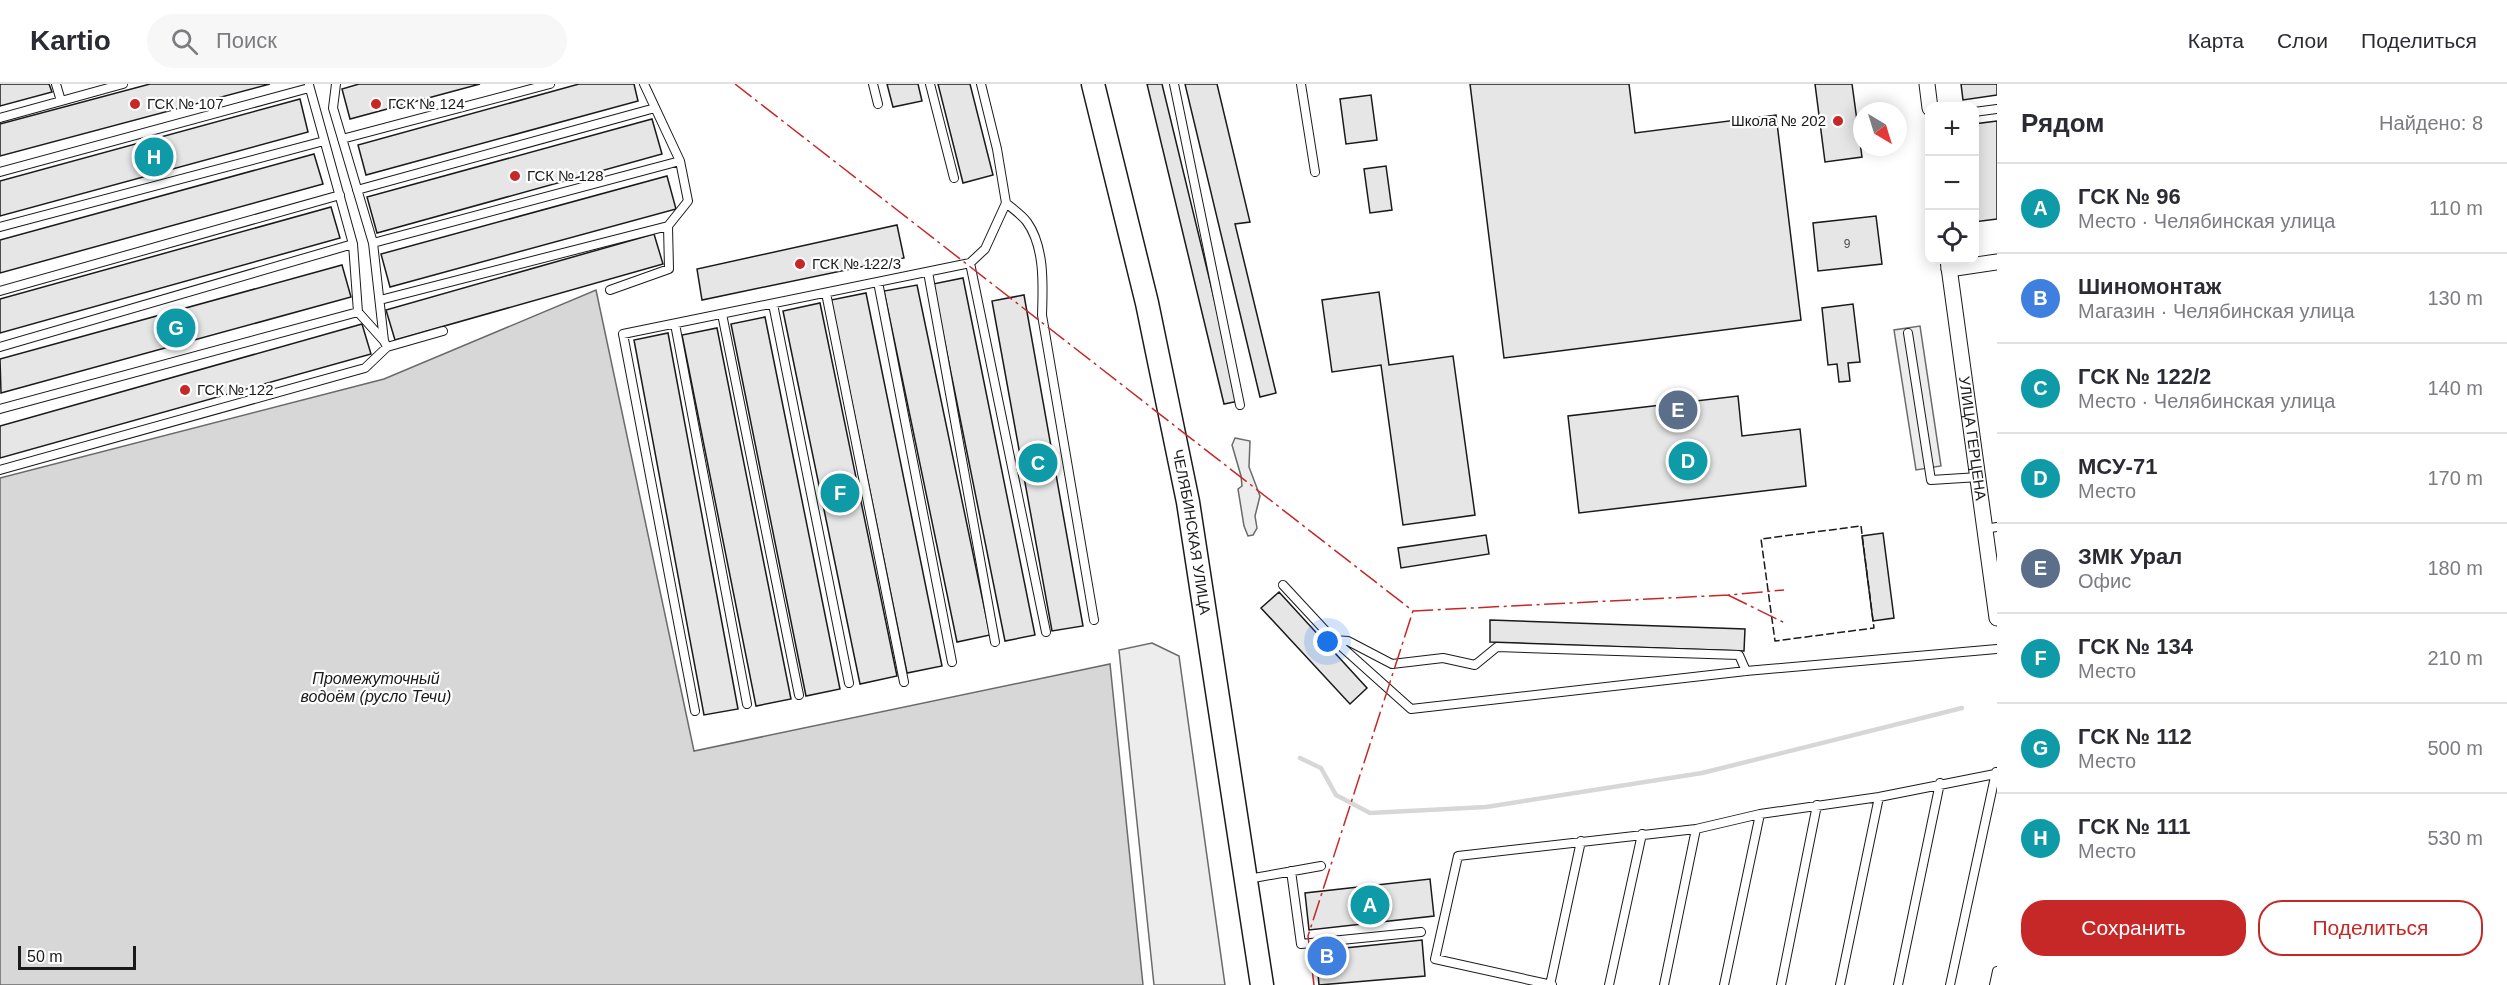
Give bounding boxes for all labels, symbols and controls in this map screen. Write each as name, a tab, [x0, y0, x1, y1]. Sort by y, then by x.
search box	[147, 14, 567, 68]
text: Kartio	[30, 25, 111, 56]
icon: search	[168, 25, 201, 58]
text: Поиск	[216, 28, 277, 53]
text: Карта	[2188, 29, 2244, 52]
text: Слои	[2277, 29, 2328, 52]
text: Поделиться	[2361, 29, 2477, 52]
place label: ГСК № 107	[147, 95, 223, 112]
place label: ГСК № 124	[388, 95, 464, 112]
marker: ГСК № 107	[128, 97, 142, 111]
marker: ГСК № 124	[369, 97, 383, 111]
north arrow	[1853, 102, 1907, 156]
map controls	[1925, 102, 1979, 264]
button: +	[1925, 102, 1979, 156]
text: Рядом	[2021, 108, 2104, 138]
place label: Школа № 202	[1731, 112, 1826, 129]
text: Найдено: 8	[2379, 112, 2483, 134]
marker: Школа № 202	[1831, 114, 1845, 128]
pin: H	[134, 134, 174, 180]
button: −	[1925, 156, 1979, 210]
place label: ГСК № 128	[527, 167, 603, 184]
marker: ГСК № 128	[508, 169, 522, 183]
text: ГСК № 96	[2078, 184, 2181, 209]
text: A	[2033, 197, 2048, 219]
text: 110 m	[2429, 197, 2483, 219]
button: locate	[1925, 210, 1979, 264]
text: Место · Челябинская улица	[2078, 210, 2335, 232]
house number: 9	[1844, 237, 1851, 251]
place label: ГСК № 122/3	[812, 255, 901, 272]
marker: ГСК № 122/3	[793, 257, 807, 271]
text: Шиномонтаж	[2078, 274, 2221, 299]
text: B	[2033, 287, 2048, 309]
text: 130 m	[2427, 287, 2483, 309]
text: Магазин · Челябинская улица	[2078, 300, 2355, 322]
pin: G	[156, 306, 195, 350]
text: ГСК № 122/2	[2078, 364, 2211, 389]
street label: УЛИЦА ГЕРЦЕНА	[1956, 375, 1990, 501]
text: C	[2033, 377, 2048, 399]
text: 140 m	[2427, 377, 2483, 399]
place label: ГСК № 122	[197, 381, 273, 398]
marker: ГСК № 122	[178, 383, 192, 397]
pin: E	[1658, 388, 1698, 432]
text: Место · Челябинская улица	[2078, 390, 2335, 412]
pin: D	[1668, 438, 1708, 484]
pin: C	[1018, 440, 1058, 485]
street label: ЧЕЛЯБИНСКАЯ УЛИЦА	[1169, 448, 1214, 616]
text: МСУ-71	[2078, 454, 2157, 479]
text: D	[2033, 467, 2048, 489]
text: 170 m	[2427, 467, 2483, 489]
pin: F	[820, 470, 860, 516]
text: Место	[2078, 480, 2136, 502]
text: ЗМК Урал	[2078, 544, 2182, 569]
text: E	[2034, 557, 2047, 579]
text: 180 m	[2427, 557, 2483, 579]
text: Офис	[2078, 570, 2131, 592]
your location	[1313, 627, 1342, 656]
text: ГСК № 134	[2078, 634, 2193, 659]
text: F	[2034, 647, 2047, 669]
text: 210 m	[2427, 647, 2483, 669]
text: Место	[2078, 660, 2136, 682]
water label: Промежуточный водоём (русло Течи)	[301, 670, 451, 705]
text: ГСК № 112	[2078, 724, 2192, 749]
text: G	[2033, 737, 2048, 759]
text: 500 m	[2427, 737, 2483, 759]
text: Место	[2078, 750, 2136, 772]
text: ГСК № 111	[2078, 814, 2191, 839]
text: H	[2033, 827, 2048, 849]
text: 530 m	[2427, 827, 2483, 849]
text: Место	[2078, 840, 2136, 862]
pin: A	[1350, 882, 1390, 928]
button: Сохранить	[2021, 900, 2246, 956]
button: Поделиться	[2258, 900, 2483, 956]
pin: B	[1308, 934, 1346, 978]
scale bar	[18, 943, 136, 970]
text: 50 m	[27, 948, 63, 965]

